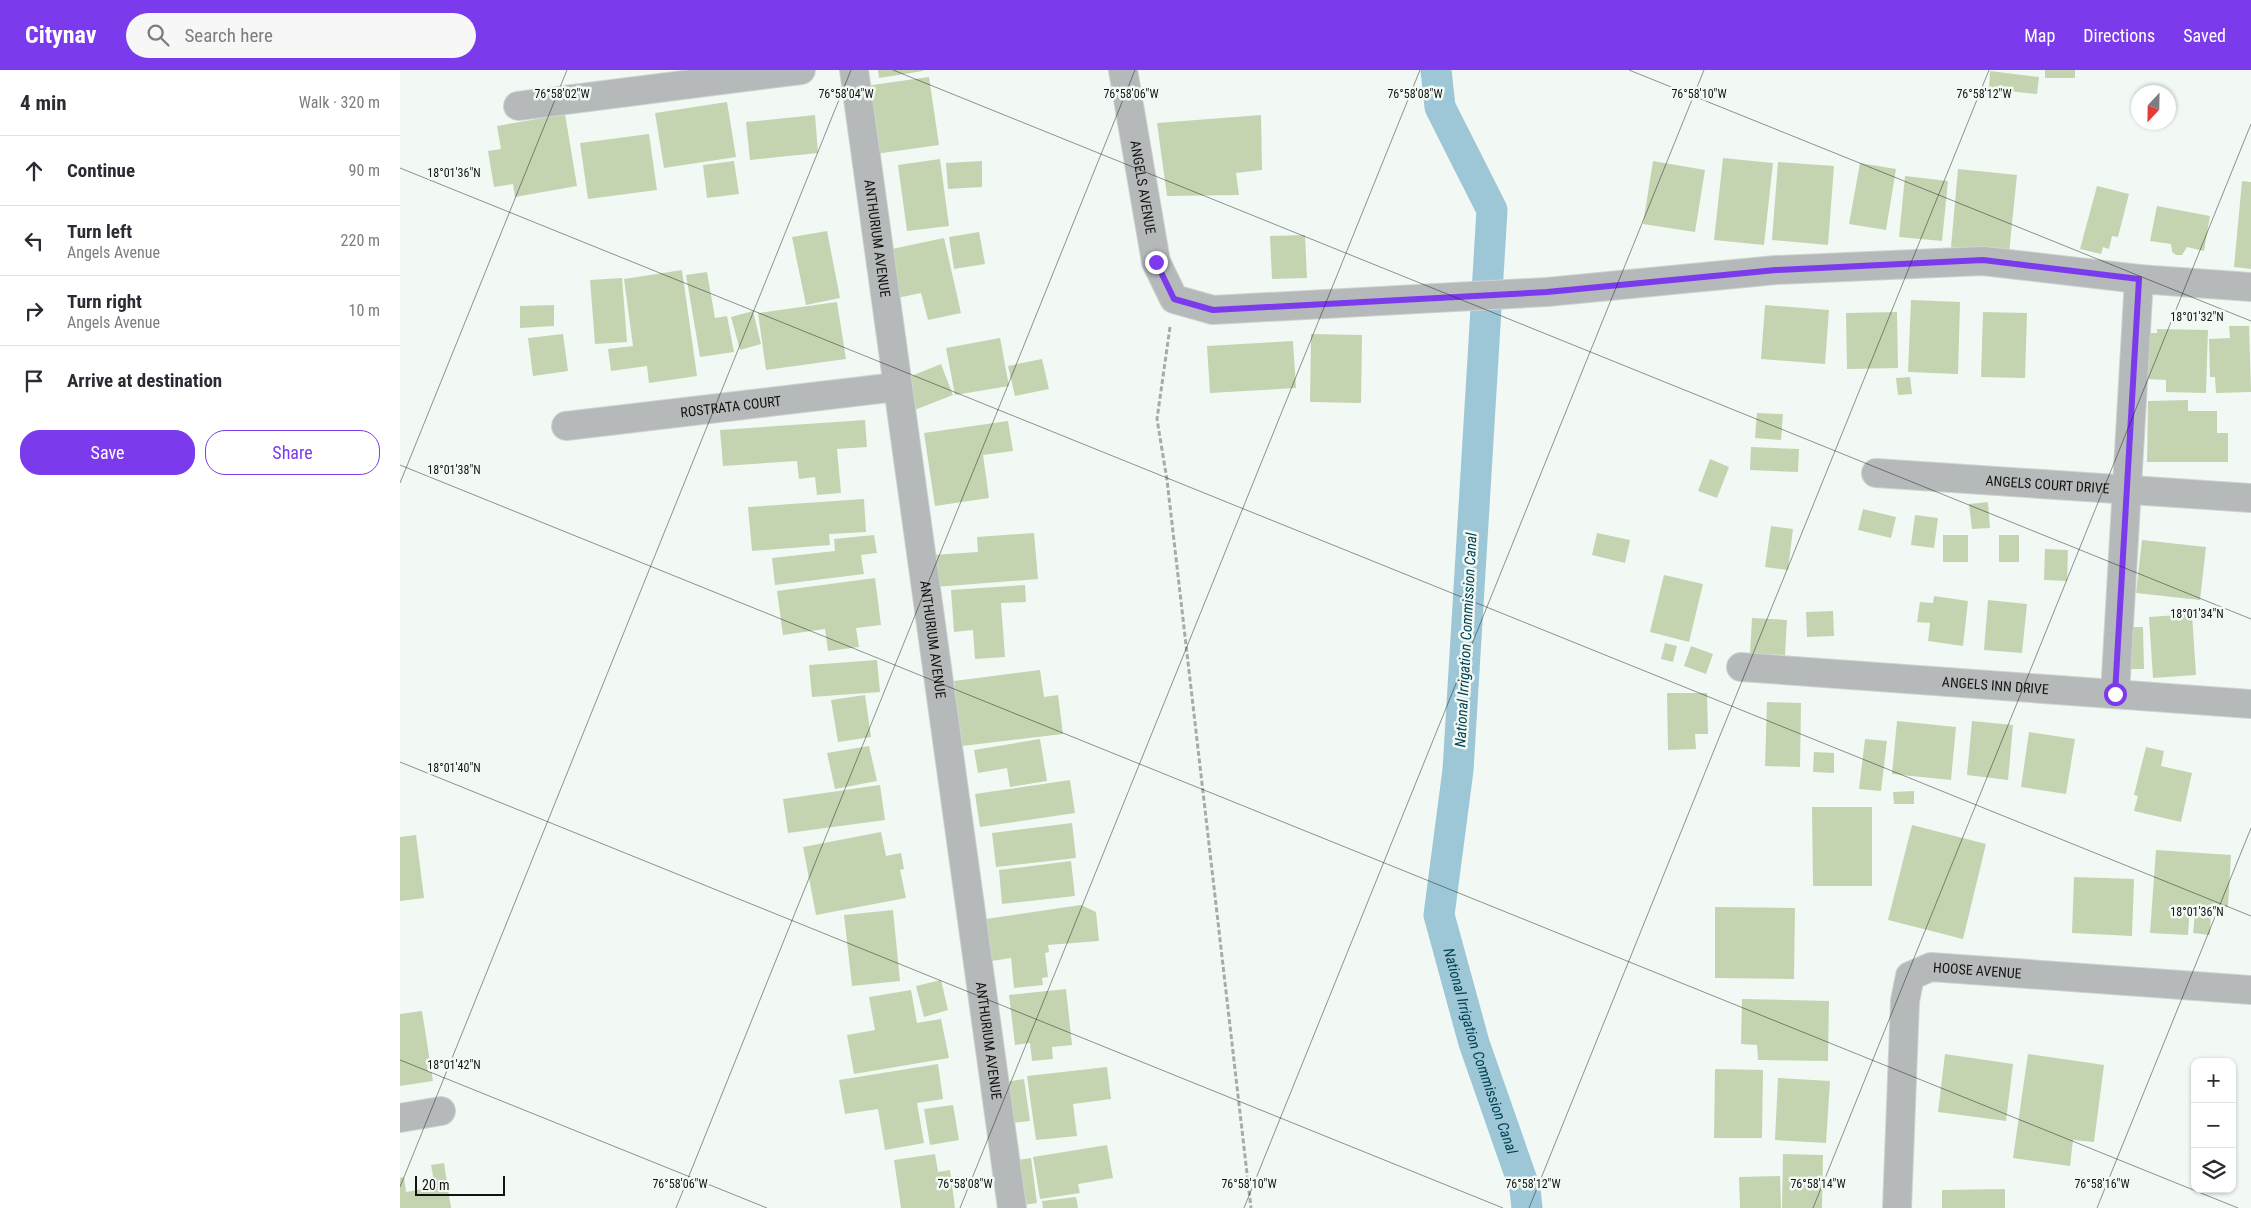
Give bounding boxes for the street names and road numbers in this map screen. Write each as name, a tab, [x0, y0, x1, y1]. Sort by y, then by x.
street label: ANGELS AVENUE	[1127, 139, 1159, 235]
street label: ANTHURIUM AVENUE	[861, 178, 893, 298]
street label: ROSTRATA COURT	[679, 393, 782, 420]
street label: ANGELS COURT DRIVE	[1985, 472, 2110, 497]
street label: ANTHURIUM AVENUE	[917, 580, 949, 700]
street label: ANGELS INN DRIVE	[1941, 674, 2049, 697]
street label: HOOSE AVENUE	[1933, 959, 2022, 981]
street label: ANTHURIUM AVENUE	[973, 981, 1005, 1101]

